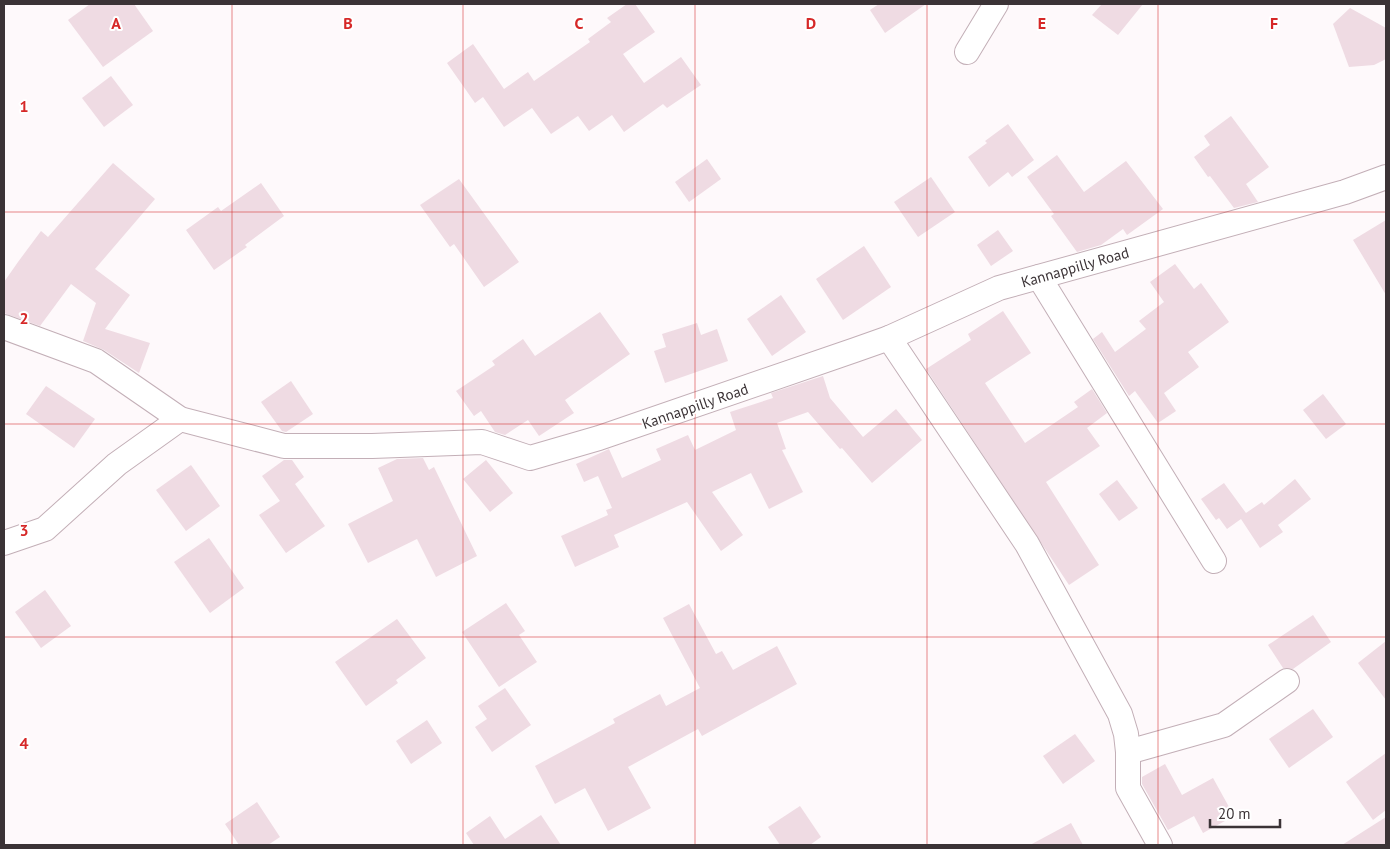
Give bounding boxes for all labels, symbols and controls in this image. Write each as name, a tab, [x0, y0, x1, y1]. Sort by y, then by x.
text: A	[111, 13, 121, 33]
text: B	[343, 13, 353, 33]
text: C	[575, 13, 584, 33]
text: D	[806, 13, 816, 33]
text: E	[1038, 13, 1046, 33]
text: F	[1270, 13, 1278, 33]
text: 1	[19, 96, 29, 116]
street label: Kannappilly Road	[1019, 243, 1131, 291]
text: 2	[19, 308, 29, 328]
street label: Kannappilly Road	[639, 379, 751, 433]
text: 3	[19, 520, 29, 540]
text: 4	[19, 733, 29, 753]
scale bar	[1210, 796, 1280, 828]
text: 20 m	[1218, 804, 1251, 823]

